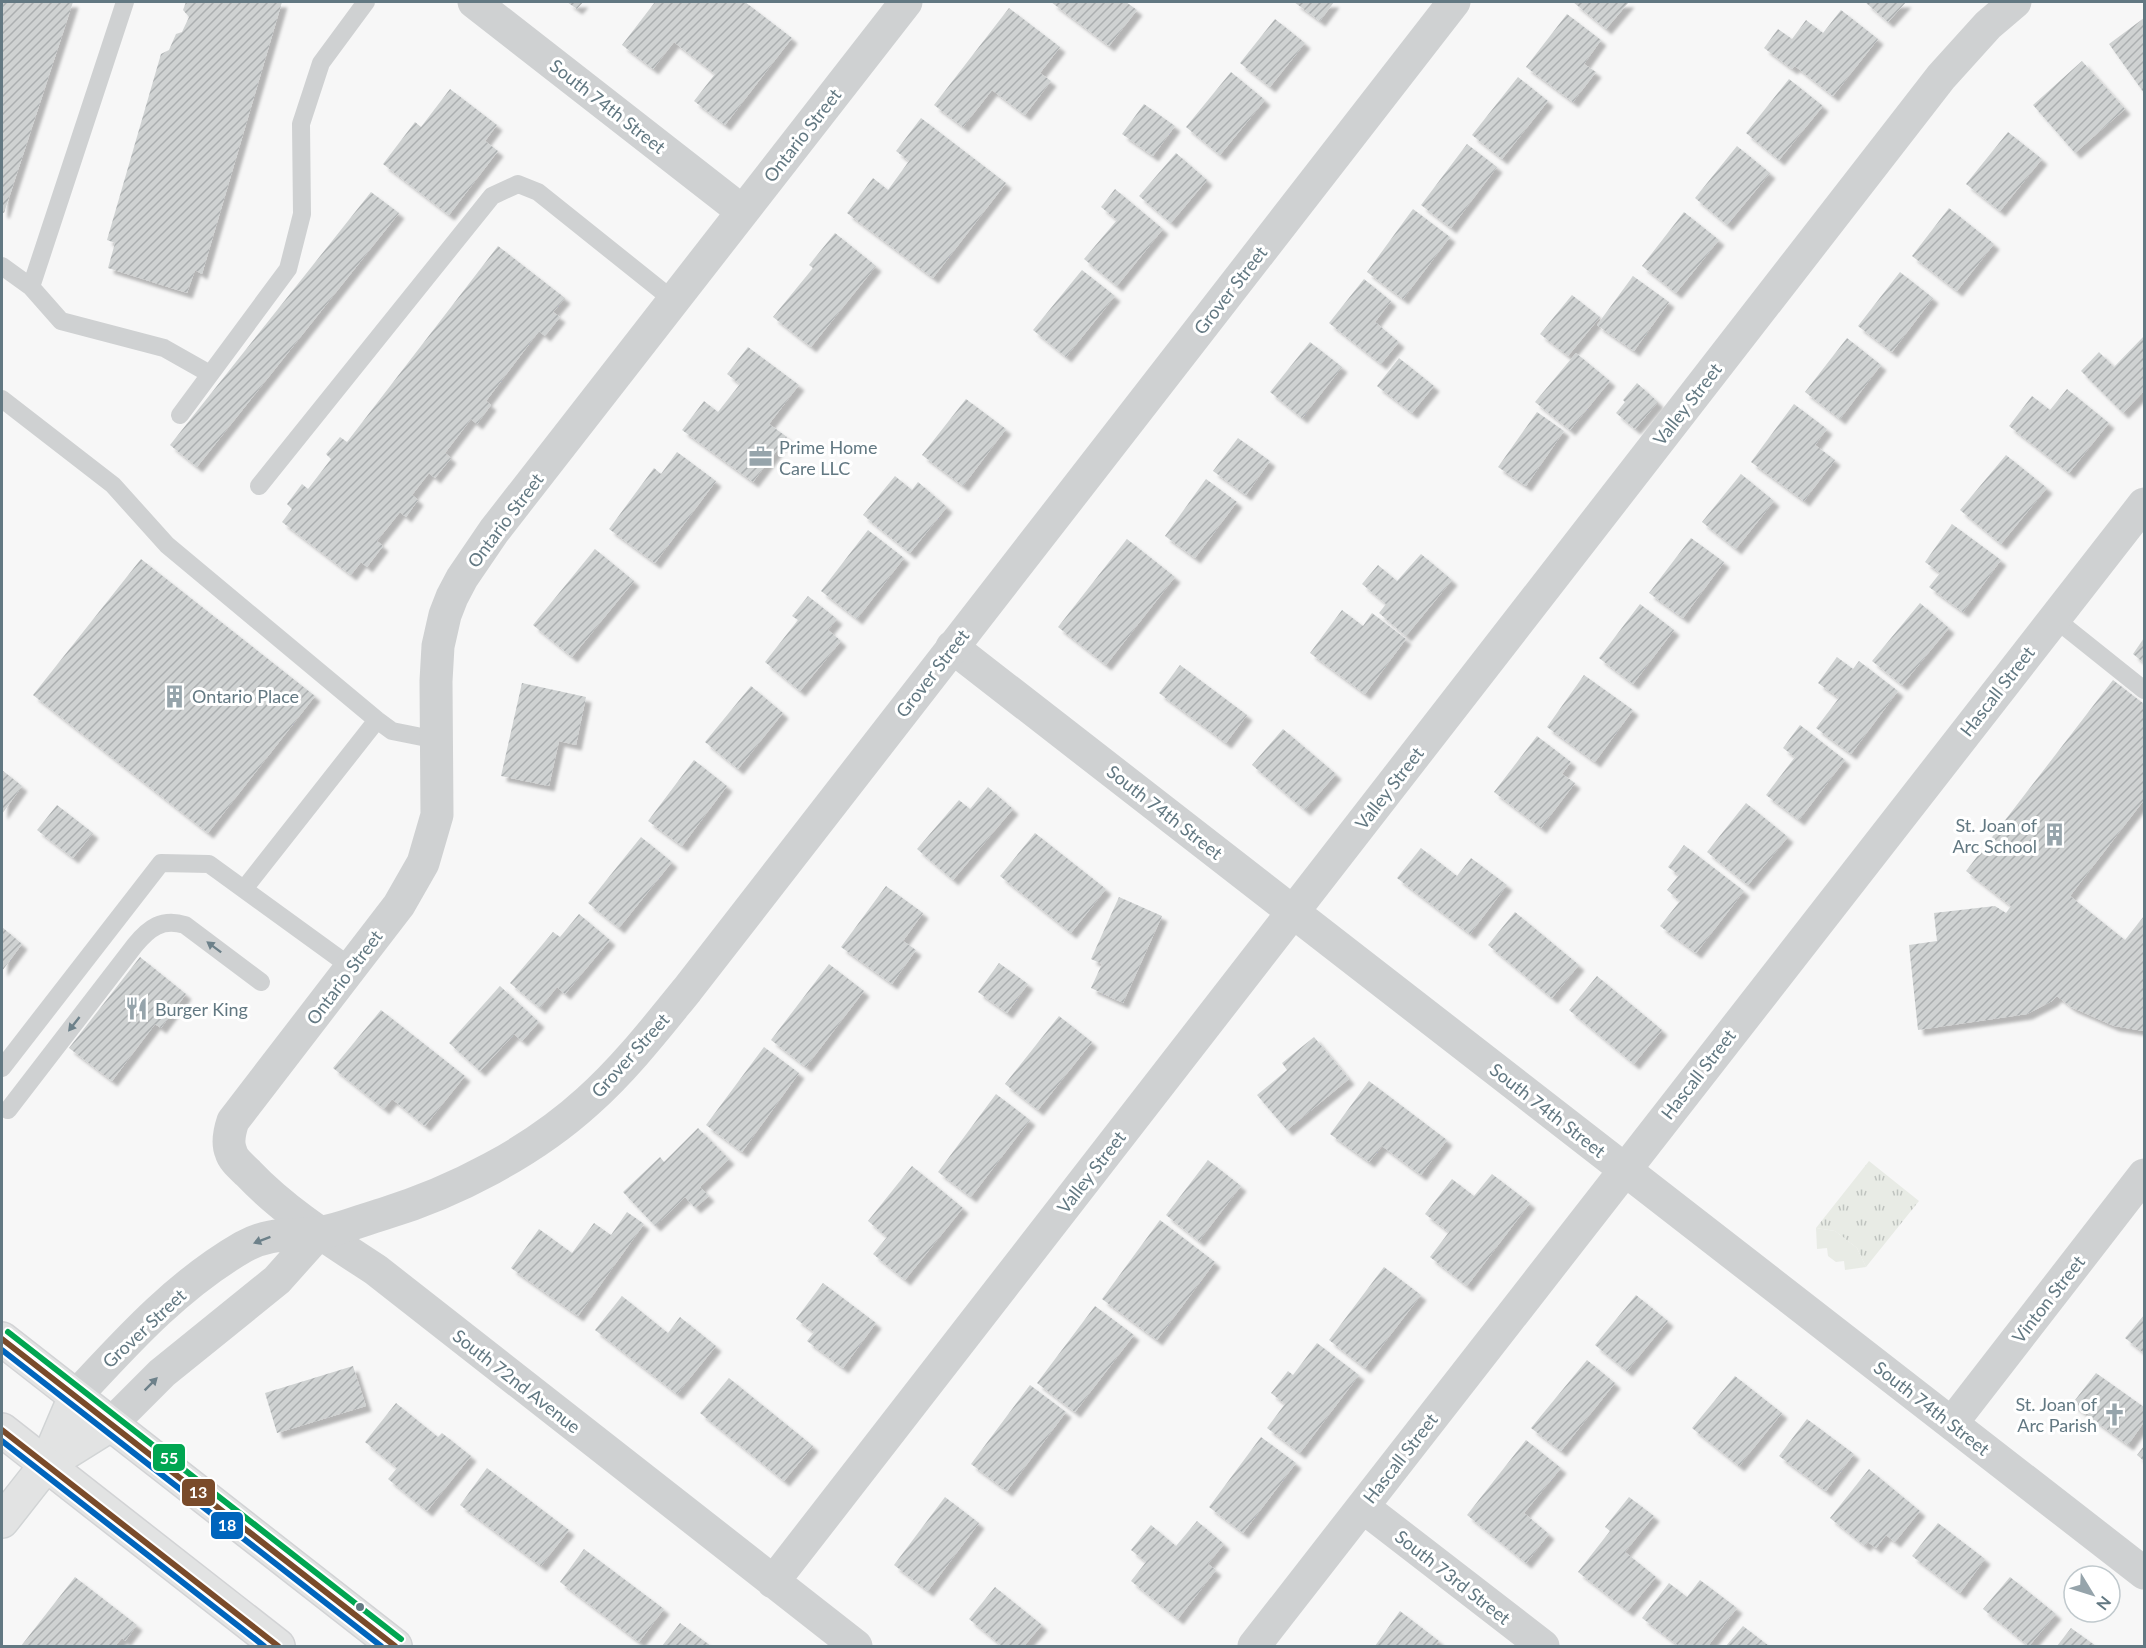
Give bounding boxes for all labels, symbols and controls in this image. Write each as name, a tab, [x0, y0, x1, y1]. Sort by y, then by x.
street label: South 74th Street	[546, 54, 671, 158]
street label: Ontario Street	[759, 83, 846, 186]
street label: Grover Street	[1189, 241, 1272, 338]
street label: Valley Street	[1648, 358, 1726, 450]
place label: Prime Home Care LLC	[779, 436, 877, 479]
office icon: Prime Home Care LLC	[748, 444, 774, 470]
street label: Ontario Street	[462, 468, 548, 572]
street label: Grover Street	[891, 624, 974, 721]
street label: Hascall Street	[1955, 641, 2039, 740]
building icon: Ontario Place	[161, 683, 187, 709]
place label: Ontario Place	[192, 685, 299, 707]
street label: Valley Street	[1350, 742, 1428, 834]
street label: South 74th Street	[1103, 760, 1228, 864]
place label: St. Joan of Arc School	[1952, 814, 2038, 857]
building icon: St. Joan of Arc School	[2042, 822, 2068, 848]
street label: Ontario Street	[301, 925, 387, 1029]
one-way arrow	[207, 941, 223, 953]
restaurant icon: Burger King	[124, 996, 150, 1022]
place label: Burger King	[155, 998, 248, 1020]
street label: Grover Street	[586, 1008, 674, 1102]
one-way arrow	[69, 1016, 81, 1031]
street label: Hascall Street	[1656, 1024, 1740, 1123]
street label: South 74th Street	[1486, 1058, 1611, 1162]
street label: Valley Street	[1052, 1126, 1130, 1218]
one-way arrow	[253, 1236, 271, 1245]
street label: Vinton Street	[2007, 1250, 2089, 1347]
street label: Grover Street	[98, 1283, 191, 1372]
street label: South 72nd Avenue	[449, 1324, 585, 1438]
street label: South 74th Street	[1870, 1356, 1995, 1460]
one-way arrow	[144, 1378, 158, 1392]
place label: St. Joan of Arc Parish	[2015, 1393, 2098, 1436]
church icon: St. Joan of Arc Parish	[2102, 1401, 2128, 1427]
street label: Hascall Street	[1358, 1408, 1442, 1507]
line badge: 55	[152, 1443, 186, 1472]
text: 55	[160, 1448, 178, 1467]
line badge: 13	[181, 1478, 216, 1507]
text: 13	[189, 1482, 207, 1501]
line badge: 18	[210, 1511, 244, 1540]
text: 18	[218, 1515, 236, 1534]
street label: South 73rd Street	[1391, 1525, 1515, 1629]
north arrow	[2062, 1564, 2122, 1624]
text: N	[2093, 1593, 2115, 1614]
unlabelled marker	[354, 1601, 366, 1613]

